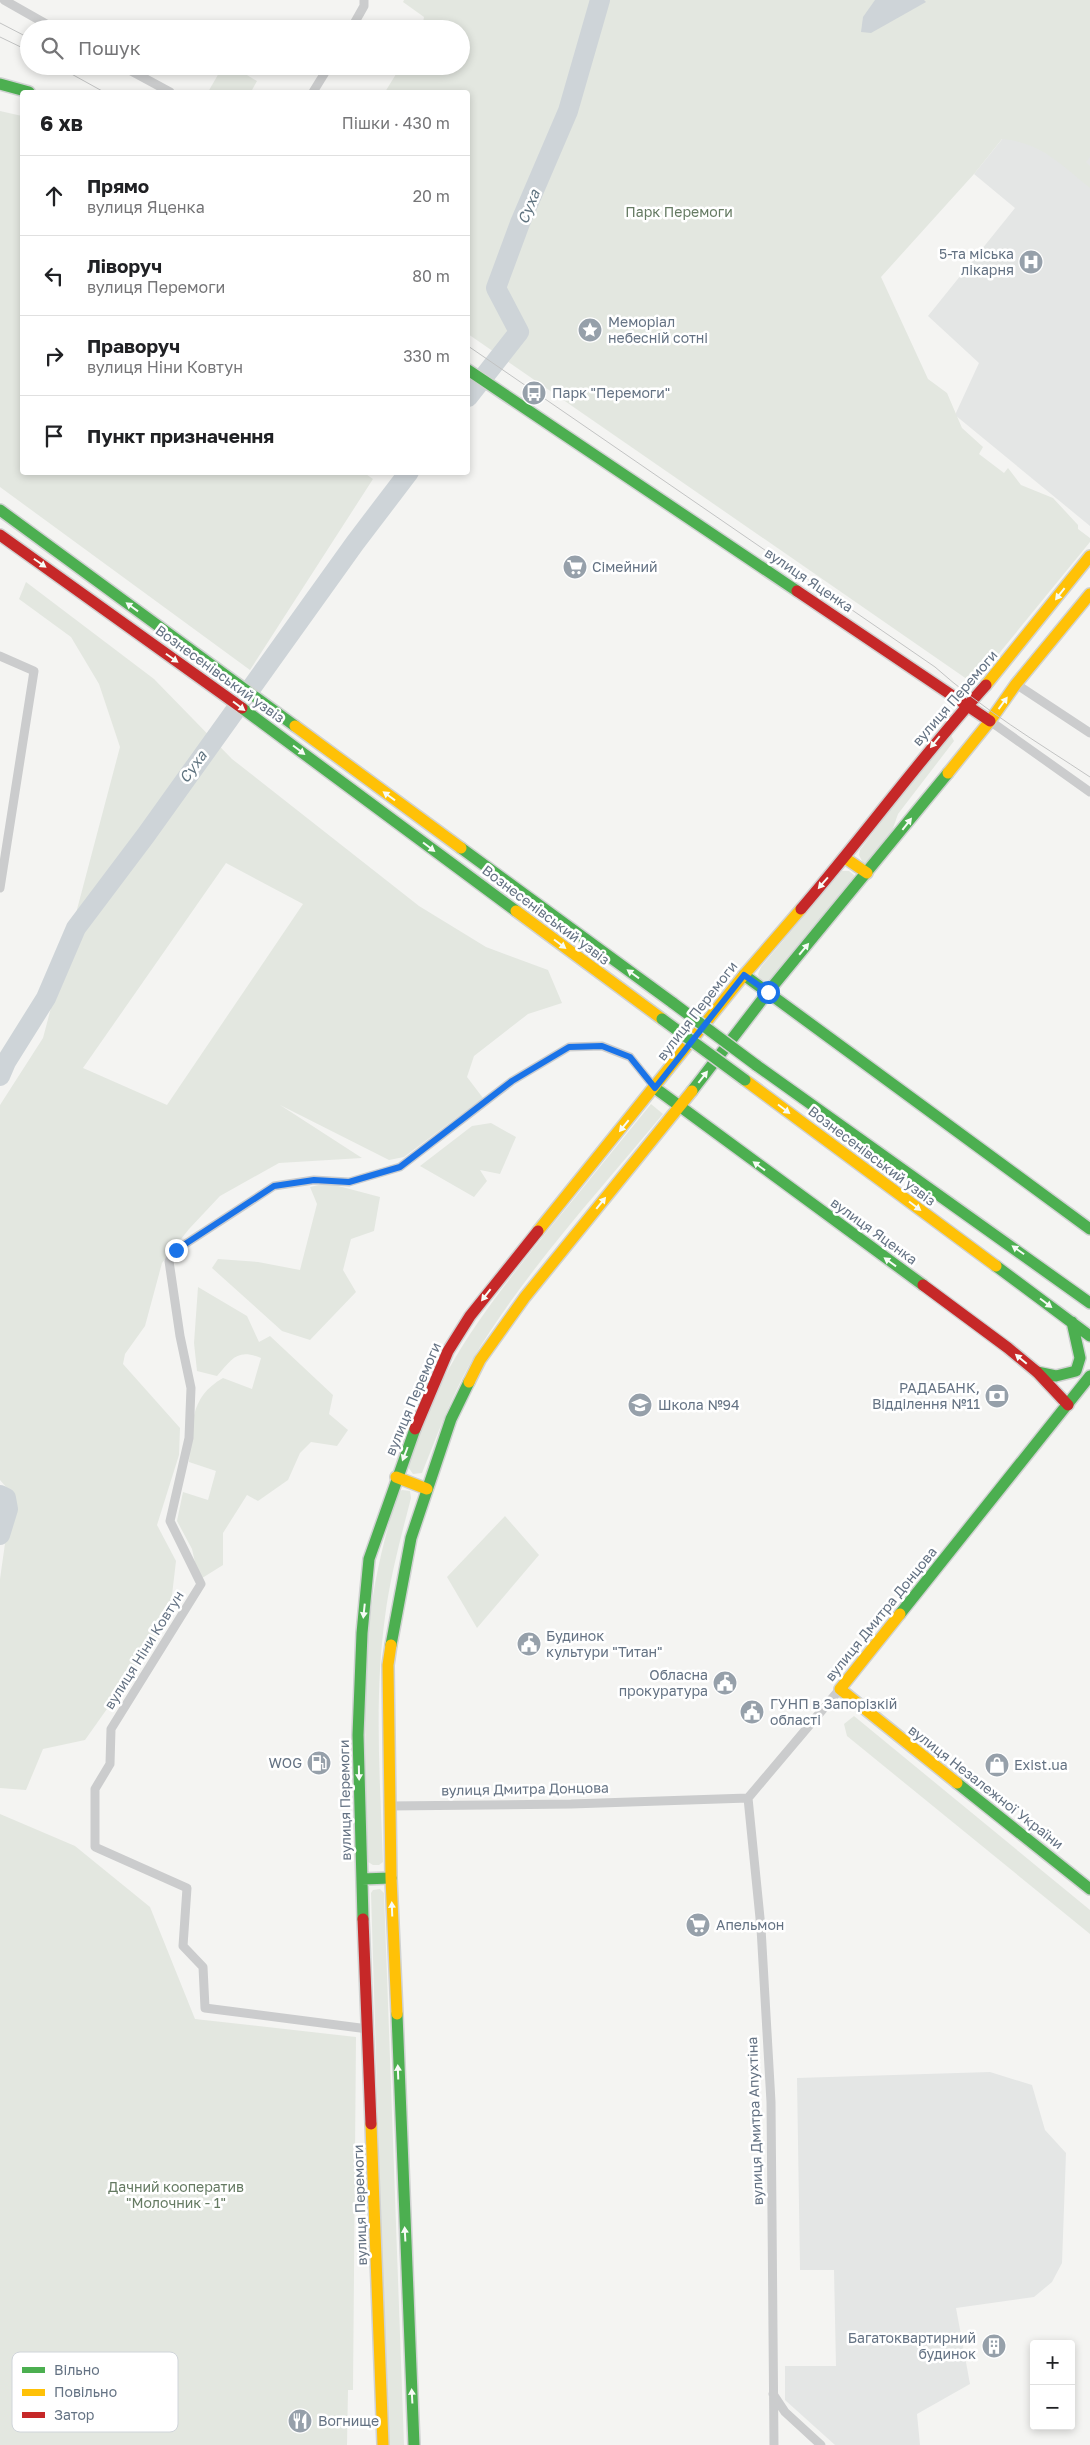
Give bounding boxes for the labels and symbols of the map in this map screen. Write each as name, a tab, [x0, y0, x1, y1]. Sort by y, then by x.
water label: Суха	[513, 186, 544, 227]
park label: Парк Перемоги	[625, 203, 733, 220]
place label: 5-та міська лікарня	[939, 245, 1014, 278]
hospital icon: 5-та міська лікарня	[1018, 249, 1044, 275]
place label: Меморіал небесній сотні	[608, 313, 708, 346]
place icon: Меморіал небесній сотні	[577, 317, 603, 343]
bus stop icon: Парк "Перемоги"	[521, 380, 547, 406]
place label: Парк "Перемоги"	[552, 384, 670, 401]
street label: вулиця Яценка	[762, 544, 857, 615]
supermarket icon: Сімейний	[562, 554, 588, 580]
one-way arrow	[33, 558, 46, 569]
place label: Сімейний	[592, 558, 658, 575]
one-way arrow	[1054, 587, 1065, 600]
one-way arrow	[125, 602, 139, 612]
street label: Вознесенівський узвіз	[152, 621, 288, 726]
street label: вулиця Перемоги	[909, 646, 1001, 749]
one-way arrow	[165, 653, 179, 663]
one-way arrow	[998, 696, 1008, 710]
one-way arrow	[232, 700, 245, 711]
one-way arrow	[929, 736, 940, 749]
one-way arrow	[292, 745, 306, 755]
water label: Суха	[175, 746, 211, 787]
one-way arrow	[382, 791, 396, 801]
one-way arrow	[901, 817, 912, 830]
one-way arrow	[422, 842, 436, 852]
street label: Вознесенівський узвіз	[479, 861, 613, 968]
one-way arrow	[817, 877, 829, 889]
one-way arrow	[553, 938, 566, 949]
one-way arrow	[798, 943, 809, 956]
street label: вулиця Перемоги	[653, 958, 741, 1064]
one-way arrow	[626, 969, 640, 979]
route start	[757, 981, 780, 1004]
one-way arrow	[698, 1070, 708, 1084]
street label: Вознесенівський узвіз	[805, 1102, 939, 1209]
one-way arrow	[778, 1104, 791, 1114]
one-way arrow	[619, 1119, 630, 1132]
one-way arrow	[752, 1161, 766, 1171]
street label: вулиця Яценка	[828, 1193, 921, 1268]
one-way arrow	[595, 1197, 606, 1210]
one-way arrow	[908, 1201, 922, 1211]
route end	[165, 1239, 188, 1262]
one-way arrow	[1011, 1245, 1025, 1255]
one-way arrow	[883, 1257, 897, 1267]
one-way arrow	[481, 1288, 492, 1301]
one-way arrow	[1039, 1298, 1053, 1308]
street label: вулиця Перемоги	[381, 1340, 444, 1458]
one-way arrow	[1015, 1353, 1028, 1364]
place label: РАДАБАНК, Відділення №11	[872, 1379, 980, 1412]
bank icon: РАДАБАНК, Відділення №11	[984, 1383, 1010, 1409]
school or university icon: Школа №94	[627, 1392, 653, 1418]
place label: Школа №94	[658, 1396, 740, 1413]
one-way arrow	[401, 1447, 408, 1462]
street label: вулиця Дмитра Донцова	[821, 1543, 940, 1684]
street label: вулиця Ніни Ковтун	[100, 1587, 187, 1712]
one-way arrow	[360, 1603, 368, 1619]
place label: Будинок культури "Титан"	[546, 1627, 663, 1660]
public building icon: Будинок культури "Титан"	[516, 1631, 542, 1657]
place label: Обласна прокуратура	[619, 1666, 708, 1699]
public building icon: Обласна прокуратура	[712, 1670, 738, 1696]
place label: ГУНП в Запорізкій області	[770, 1695, 897, 1728]
public building icon: ГУНП в Запорізкій області	[739, 1699, 765, 1725]
street label: вулиця Незалежної України	[905, 1721, 1067, 1852]
street label: вулиця Перемоги	[335, 1739, 354, 1861]
fuel station icon: WOG	[306, 1750, 332, 1776]
shop icon: Exist.ua	[984, 1752, 1010, 1778]
place label: WOG	[268, 1754, 302, 1771]
place label: Exist.ua	[1014, 1756, 1068, 1773]
one-way arrow	[355, 1765, 363, 1781]
street label: вулиця Дмитра Донцова	[441, 1779, 609, 1798]
one-way arrow	[388, 1901, 396, 1917]
supermarket icon: Апельмон	[685, 1912, 711, 1938]
place label: Апельмон	[716, 1916, 784, 1933]
street label: вулиця Дмитра Апухтіна	[743, 2037, 766, 2205]
one-way arrow	[394, 2063, 402, 2079]
street label: вулиця Перемоги	[349, 2144, 370, 2266]
park label: Дачний кооператив "Молочник - 1"	[108, 2178, 244, 2211]
one-way arrow	[400, 2226, 408, 2242]
place label: Багатоквартирний будинок	[848, 2329, 976, 2362]
building icon: Багатоквартирний будинок	[981, 2333, 1007, 2359]
legend	[12, 2352, 178, 2432]
text: Вільно	[54, 2361, 100, 2378]
text: Повільно	[54, 2383, 117, 2400]
one-way arrow	[408, 2388, 416, 2404]
text: Затор	[54, 2406, 94, 2423]
restaurant icon: Вогнище	[287, 2408, 313, 2434]
place label: Вогнище	[318, 2412, 379, 2429]

